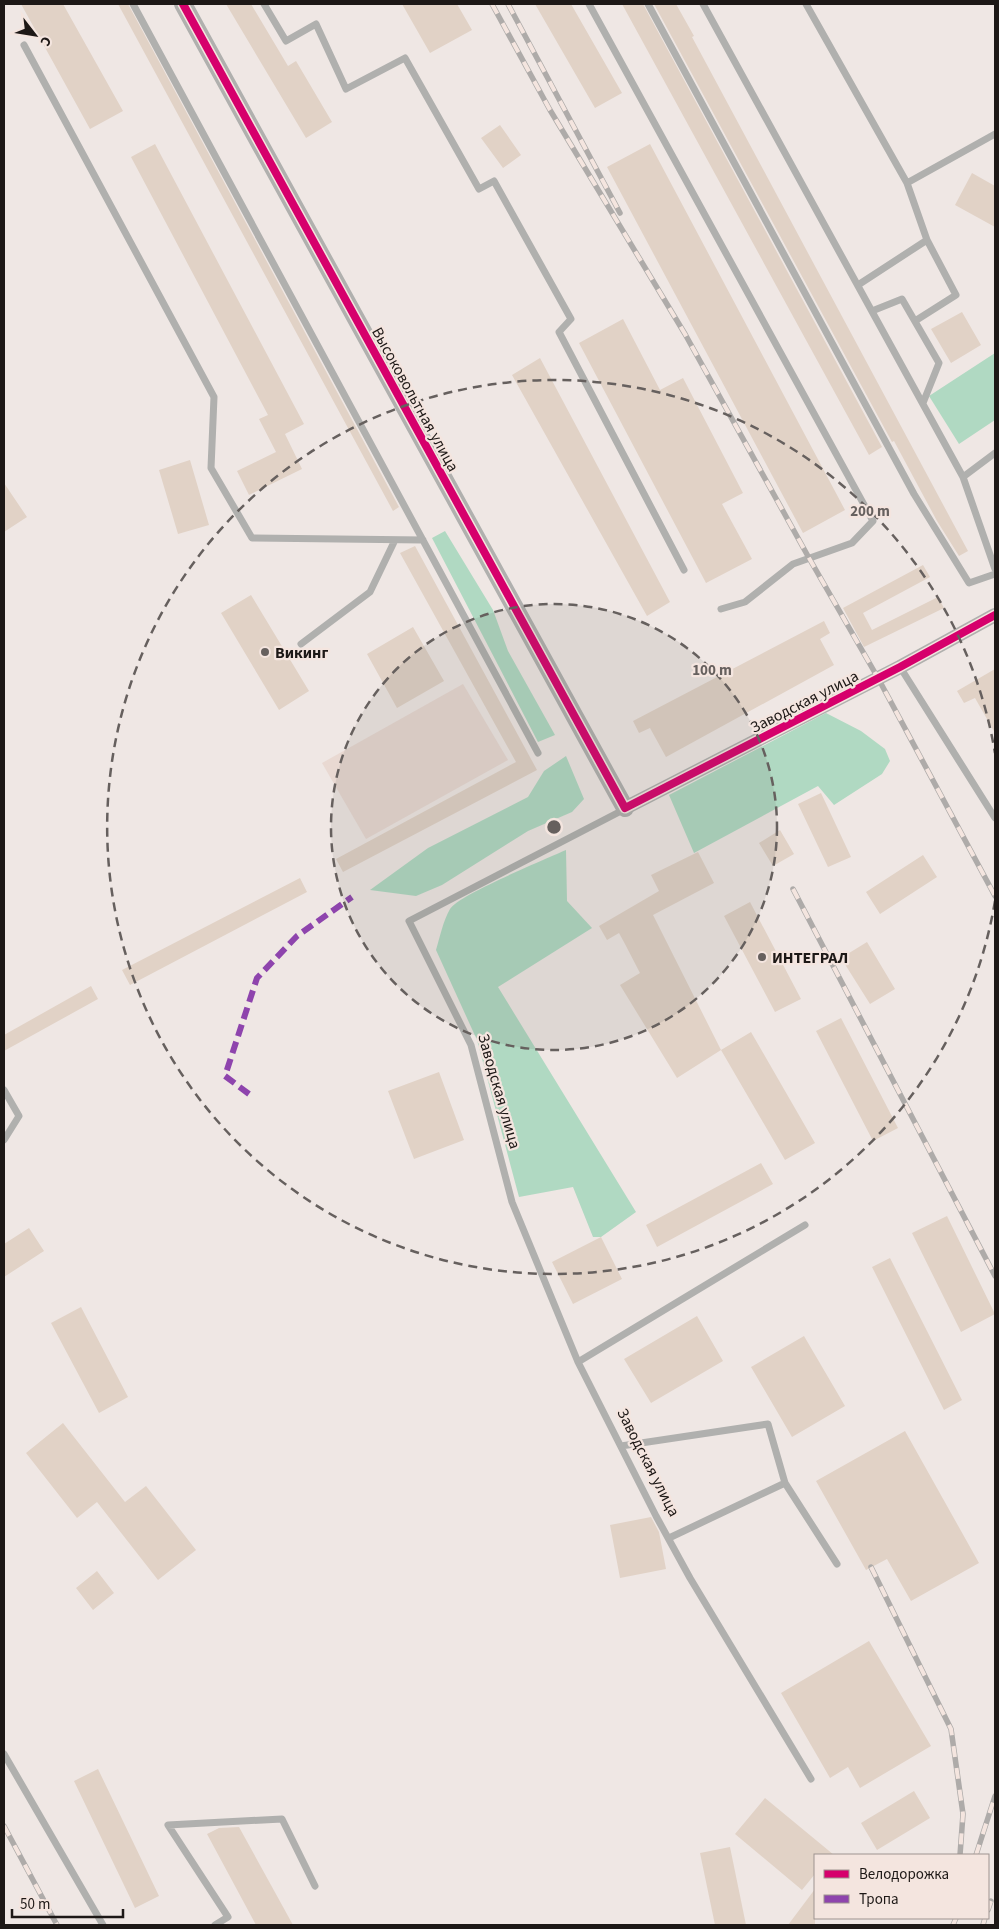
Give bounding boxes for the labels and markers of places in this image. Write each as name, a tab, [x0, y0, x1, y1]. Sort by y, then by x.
place label: Викинг	[275, 642, 328, 664]
marker: Викинг	[259, 646, 271, 658]
centre of rings	[545, 818, 563, 836]
place label: ИНТЕГРАЛ	[772, 947, 848, 969]
marker: ИНТЕГРАЛ	[756, 951, 768, 963]

